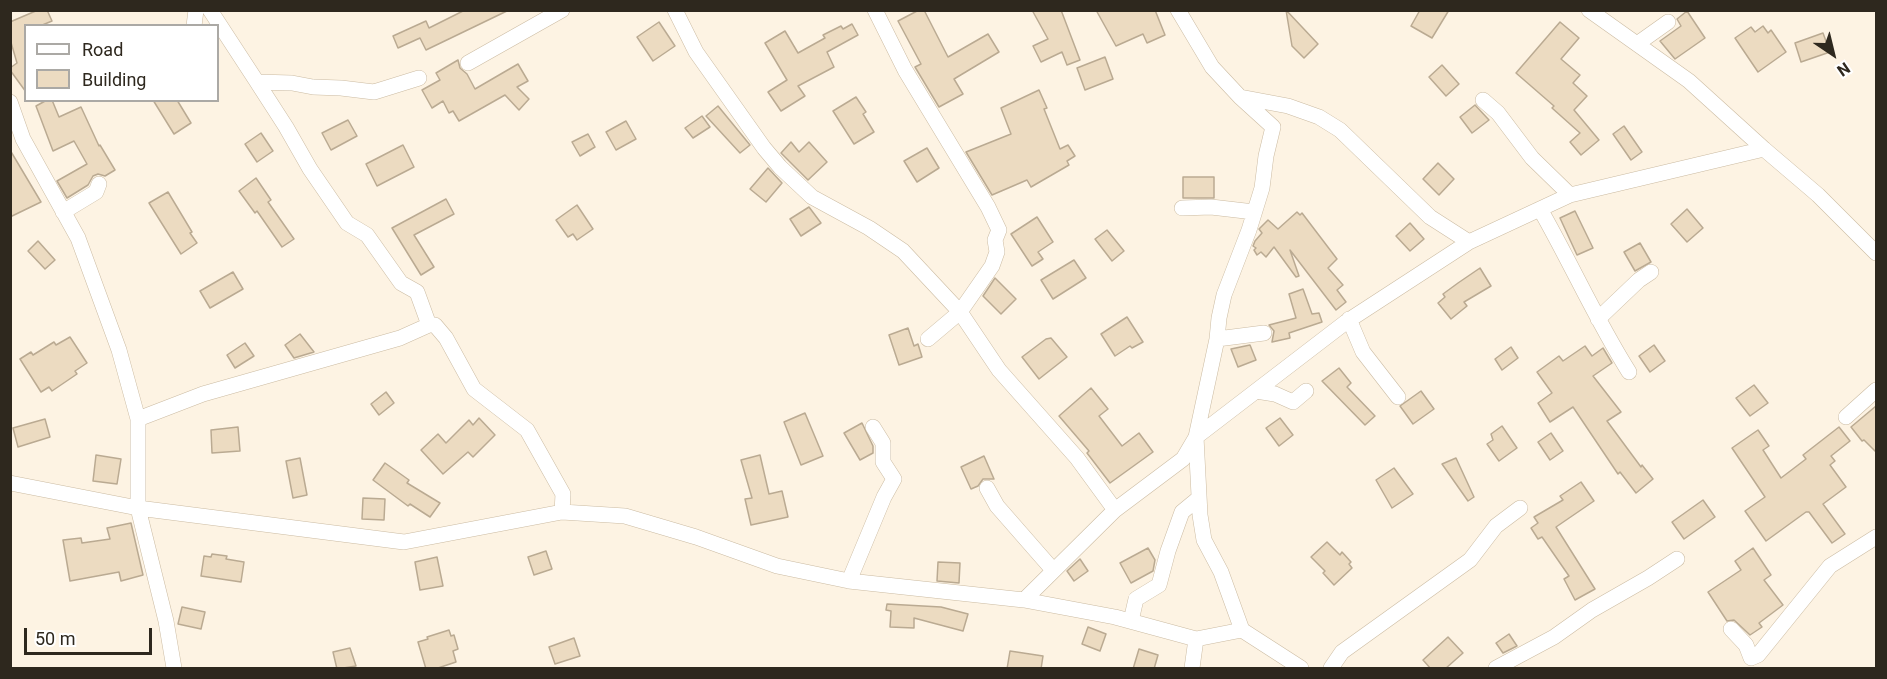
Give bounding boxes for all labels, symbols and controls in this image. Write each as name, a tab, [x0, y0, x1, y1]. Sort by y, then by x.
legend	[24, 24, 219, 102]
north arrow	[1803, 24, 1863, 84]
text: Road	[82, 39, 123, 60]
text: N	[1834, 58, 1854, 80]
text: Building	[82, 69, 146, 90]
scale bar	[27, 616, 154, 654]
text: 50 m	[35, 628, 75, 649]

